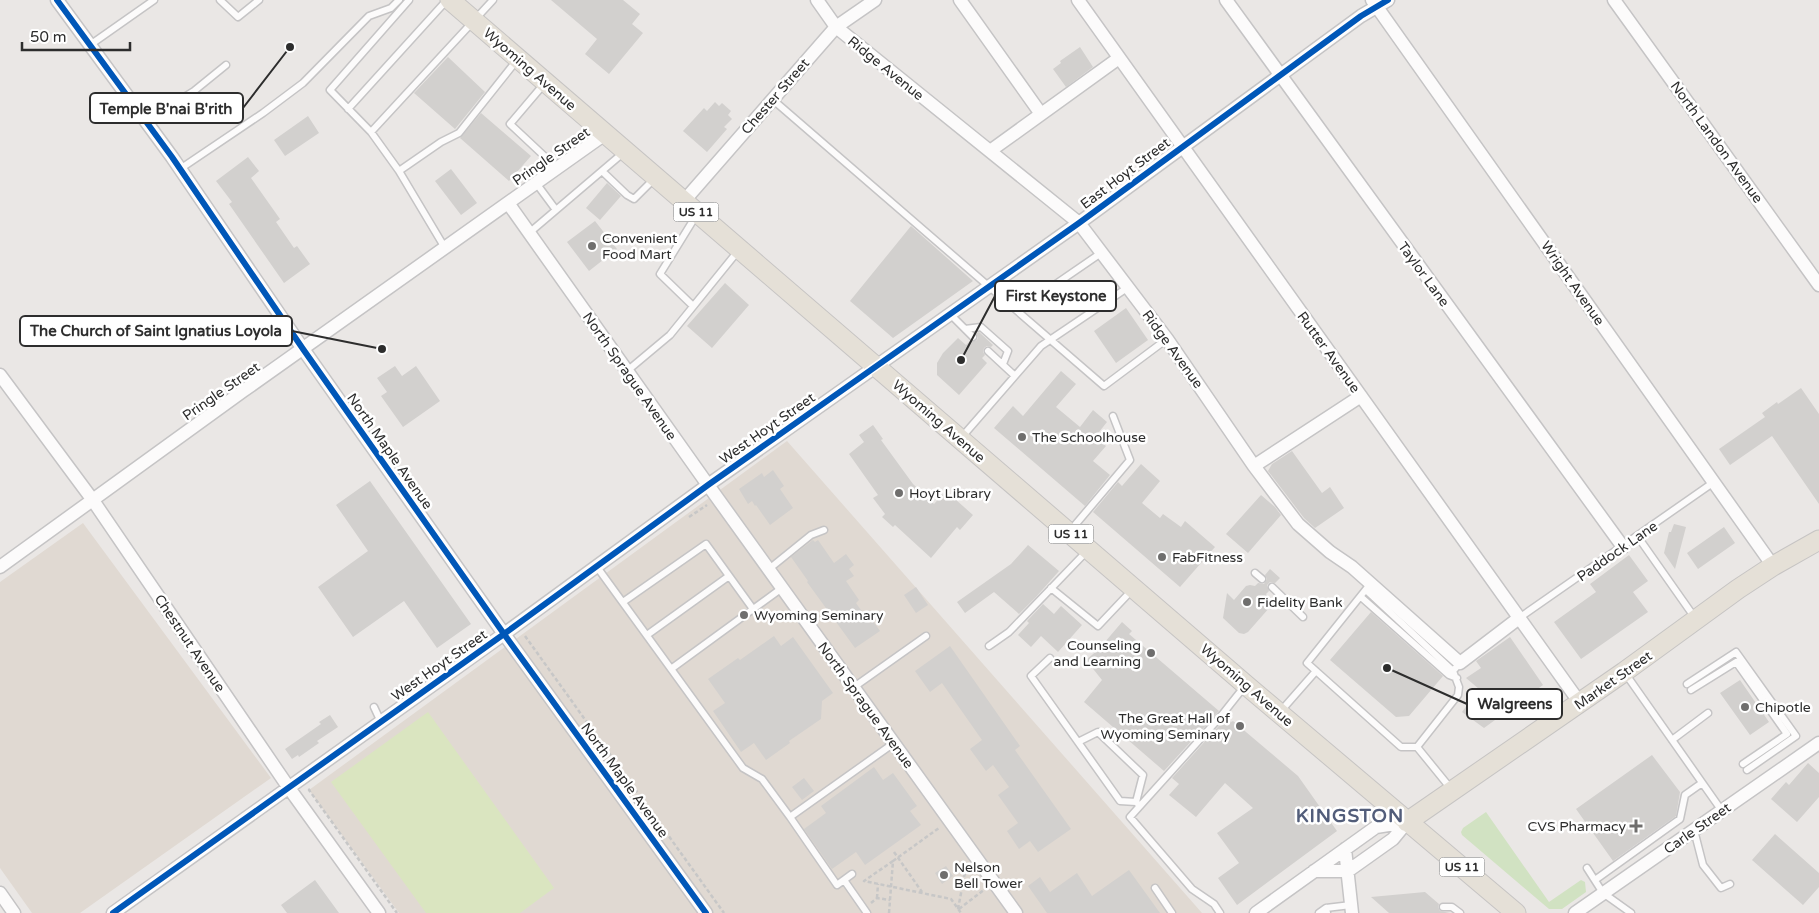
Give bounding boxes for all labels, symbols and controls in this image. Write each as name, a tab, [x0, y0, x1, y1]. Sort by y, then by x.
scale bar	[22, 20, 130, 52]
street label: Wyoming Avenue	[480, 24, 580, 114]
text: 50 m	[30, 28, 67, 46]
street label: Ridge Avenue	[844, 33, 927, 104]
street label: Chester Street	[738, 54, 813, 138]
street label: North Landon Avenue	[1667, 78, 1767, 207]
callout: Temple B'nai B'rith	[90, 93, 243, 123]
text: Temple B'nai B'rith	[98, 100, 233, 119]
street label: Pringle Street	[509, 123, 594, 189]
street label: East Hoyt Street	[1077, 134, 1174, 213]
road number: US 11	[674, 202, 718, 222]
place label: Convenient Food Mart	[602, 230, 678, 263]
street label: Wright Avenue	[1537, 238, 1608, 329]
street label: Taylor Lane	[1394, 239, 1453, 310]
marker: Convenient Food Mart	[586, 240, 598, 252]
callout: First Keystone	[995, 281, 1116, 311]
text: First Keystone	[1005, 287, 1107, 306]
street label: Ridge Avenue	[1138, 307, 1207, 392]
street label: Rutter Avenue	[1293, 308, 1364, 396]
street label: North Sprague Avenue	[579, 309, 680, 443]
callout: The Church of Saint Ignatius Loyola	[20, 316, 292, 346]
text: The Church of Saint Ignatius Loyola	[29, 322, 282, 341]
street label: Pringle Street	[179, 358, 264, 424]
street label: Wyoming Avenue	[889, 376, 989, 466]
street label: West Hoyt Street	[716, 389, 819, 468]
street label: North Maple Avenue	[343, 390, 436, 513]
place label: The Schoolhouse	[1032, 429, 1146, 446]
marker: The Schoolhouse	[1016, 431, 1028, 443]
place label: Hoyt Library	[909, 485, 992, 502]
marker: Hoyt Library	[893, 487, 905, 499]
street label: Paddock Lane	[1574, 517, 1661, 585]
road number: US 11	[1048, 524, 1094, 544]
place label: FabFitness	[1172, 549, 1243, 566]
marker: FabFitness	[1156, 551, 1168, 563]
street label: Chestnut Avenue	[151, 591, 229, 695]
place label: Fidelity Bank	[1257, 594, 1343, 611]
marker: Fidelity Bank	[1241, 596, 1253, 608]
place label: Wyoming Seminary	[754, 607, 884, 624]
marker: Wyoming Seminary	[738, 609, 750, 621]
street label: West Hoyt Street	[388, 626, 491, 705]
place label: Counseling and Learning	[1054, 637, 1141, 670]
street label: North Sprague Avenue	[814, 639, 917, 772]
street label: Wyoming Avenue	[1197, 640, 1297, 730]
marker: Counseling and Learning	[1145, 647, 1157, 659]
street label: Market Street	[1571, 647, 1656, 714]
callout: Walgreens	[1467, 689, 1562, 719]
text: Walgreens	[1477, 695, 1553, 714]
place label: Chipotle	[1755, 699, 1811, 716]
marker: Chipotle	[1739, 701, 1751, 713]
place label: The Great Hall of Wyoming Seminary	[1101, 710, 1231, 743]
street label: North Maple Avenue	[577, 720, 672, 841]
marker: The Great Hall of Wyoming Seminary	[1234, 720, 1246, 732]
street label: Carle Street	[1660, 799, 1735, 858]
district label: KINGSTON	[1296, 805, 1404, 827]
place label: CVS Pharmacy	[1528, 818, 1626, 835]
marker: CVS Pharmacy	[1630, 820, 1642, 832]
road number: US 11	[1440, 858, 1484, 876]
place label: Nelson Bell Tower	[954, 859, 1023, 892]
marker: Nelson Bell Tower	[938, 869, 950, 881]

